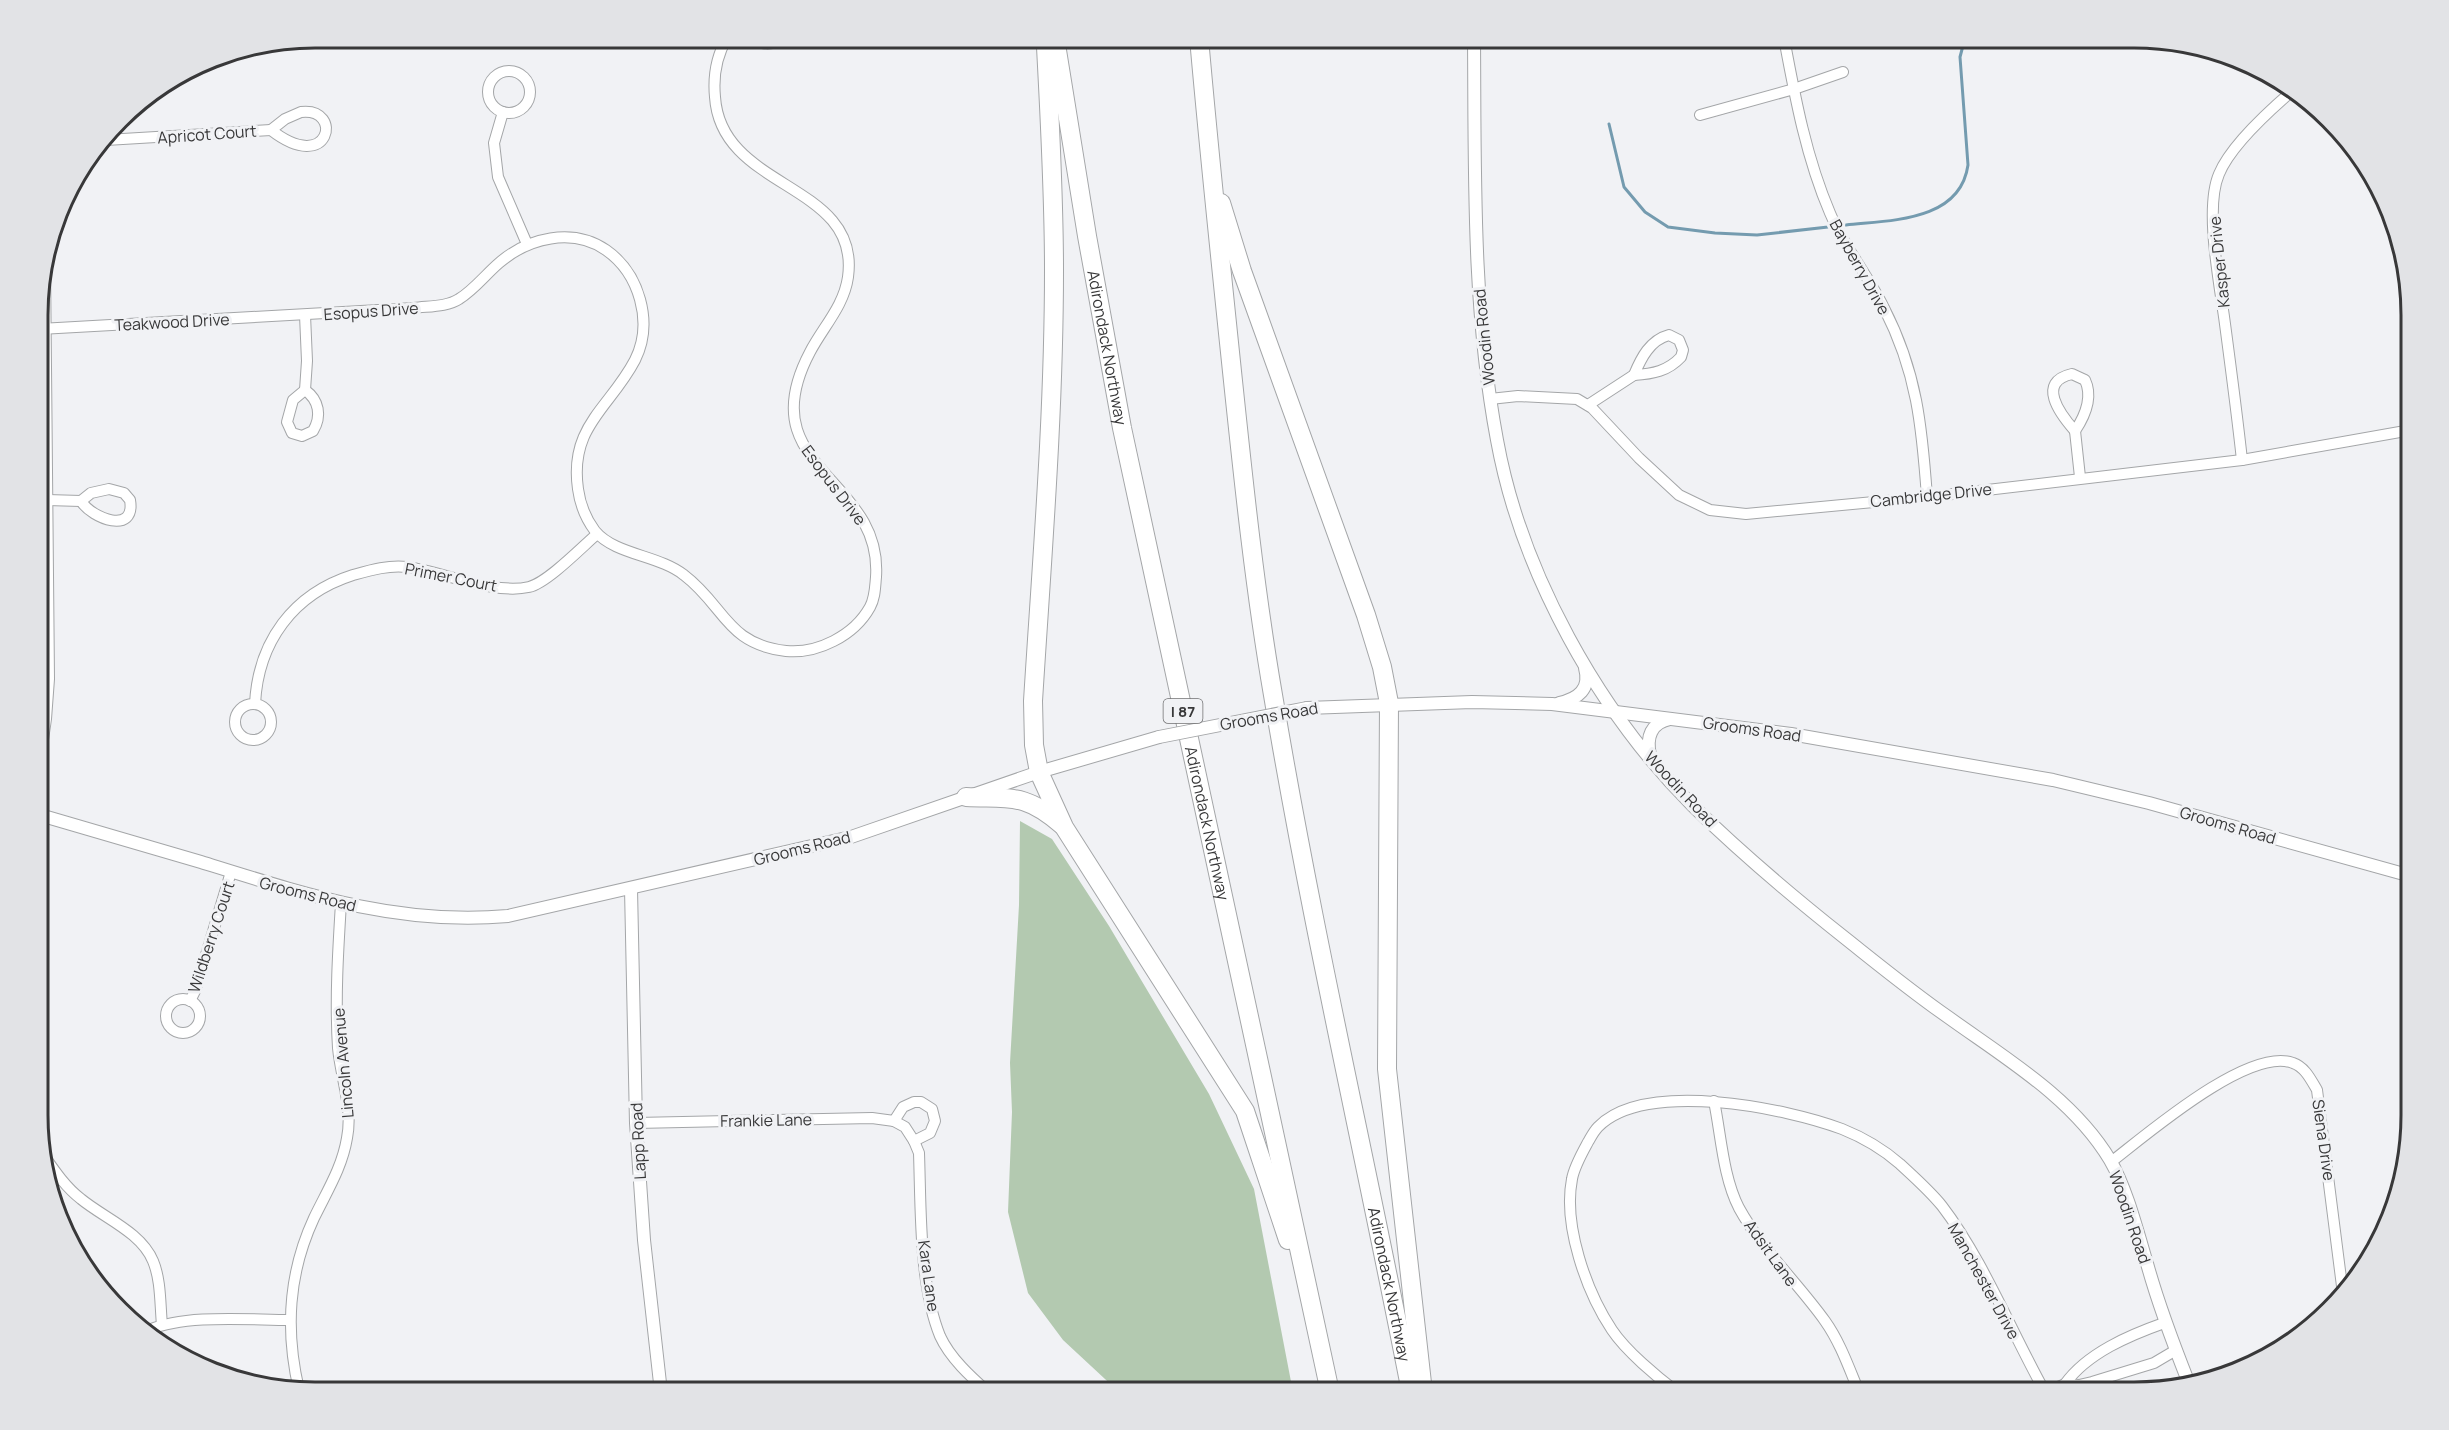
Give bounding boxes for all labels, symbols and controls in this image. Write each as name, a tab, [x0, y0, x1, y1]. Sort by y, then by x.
street label: Apricot Court	[157, 120, 257, 148]
street label: Bayberry Drive	[1825, 215, 1895, 319]
street label: Kasper Drive	[2203, 215, 2235, 309]
street label: Adirondack Northway	[1082, 268, 1132, 427]
street label: Woodin Road	[1468, 288, 1500, 386]
street label: Esopus Drive	[323, 297, 419, 325]
street label: Teakwood Drive	[114, 308, 230, 336]
street label: Esopus Drive	[797, 440, 871, 530]
street label: Cambridge Drive	[1869, 478, 1993, 512]
street label: Primer Court	[403, 557, 499, 597]
street label: Grooms Road	[1218, 697, 1320, 735]
road number: I 87	[1164, 699, 1202, 723]
street label: Grooms Road	[1701, 711, 1803, 747]
street label: Adirondack Northway	[1180, 744, 1235, 903]
street label: Woodin Road	[1640, 746, 1722, 832]
street label: Grooms Road	[2177, 801, 2279, 849]
street label: Grooms Road	[751, 825, 853, 871]
street label: Grooms Road	[257, 871, 359, 917]
street label: Wildberry Court	[183, 878, 239, 996]
street label: Lincoln Avenue	[327, 1007, 359, 1119]
street label: Siena Drive	[2307, 1098, 2341, 1182]
street label: Lapp Road	[625, 1102, 651, 1180]
street label: Frankie Lane	[720, 1108, 812, 1132]
street label: Woodin Road	[2104, 1168, 2156, 1266]
street label: Adirondack Northway	[1363, 1205, 1416, 1364]
street label: Adsit Lane	[1739, 1215, 1803, 1291]
street label: Manchester Drive	[1943, 1219, 2025, 1343]
street label: Kara Lane	[913, 1239, 945, 1313]

